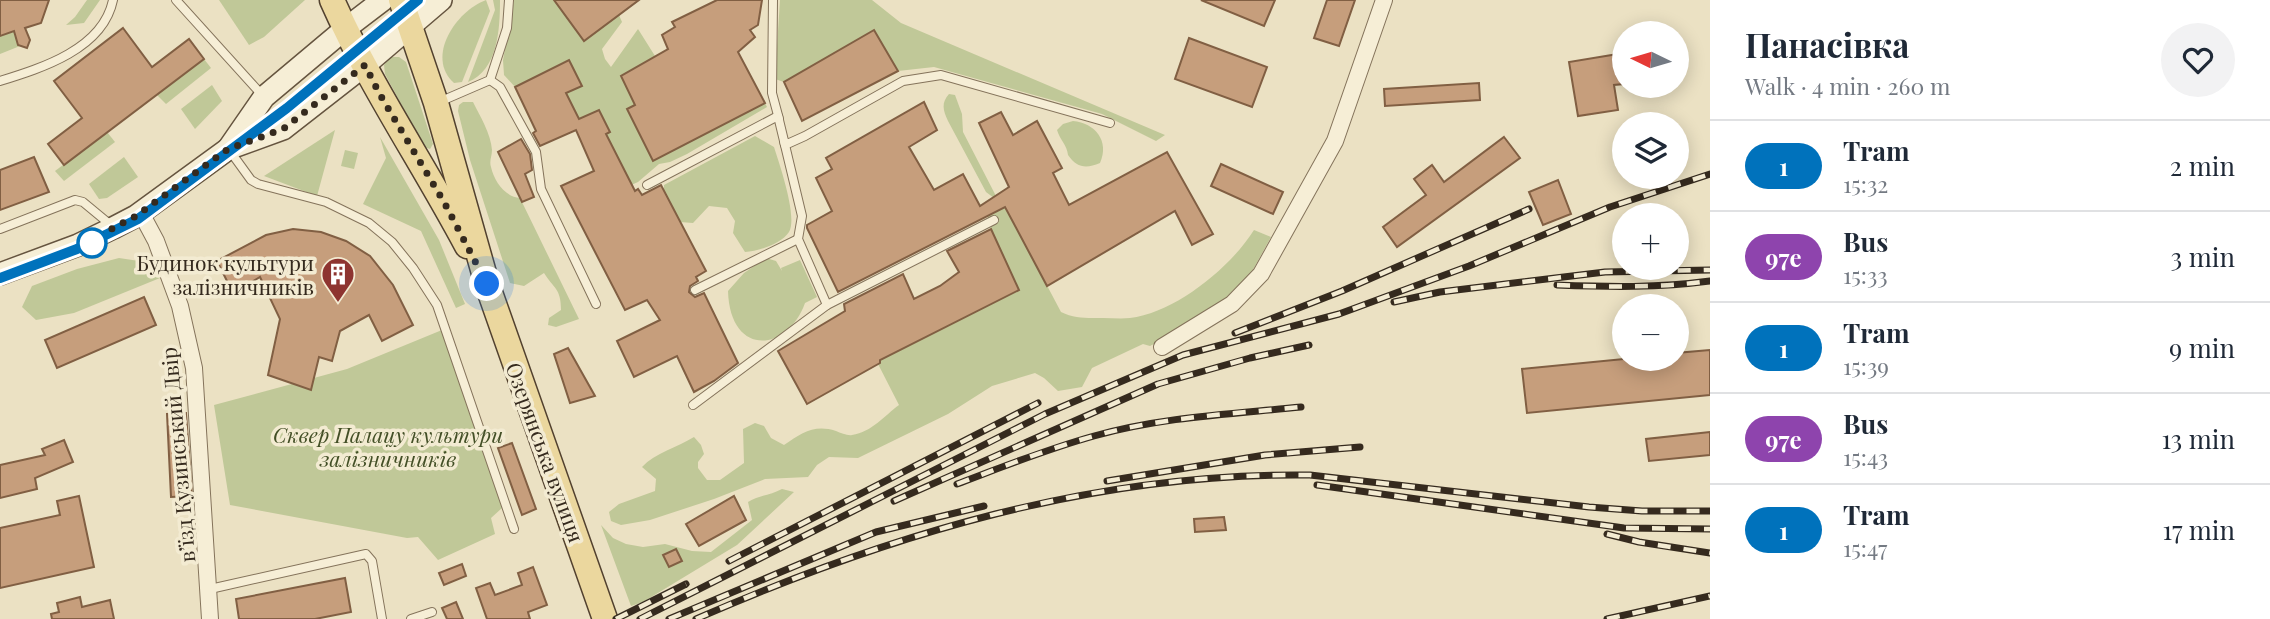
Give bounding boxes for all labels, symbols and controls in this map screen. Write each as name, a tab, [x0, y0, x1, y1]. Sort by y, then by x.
north arrow	[1612, 21, 1689, 98]
map controls	[1612, 21, 1689, 371]
text: Панасівка	[1745, 22, 1909, 66]
button: heart	[2161, 23, 2235, 97]
text: Walk · 4 min · 260 m	[1745, 70, 1950, 101]
button: layers	[1612, 112, 1689, 189]
text: Tram	[1843, 133, 1910, 168]
text: 2 min	[2170, 148, 2235, 183]
text: 1	[1779, 150, 1788, 182]
text: 15:32	[1843, 168, 1888, 199]
button: +	[1612, 203, 1689, 280]
text: Bus	[1843, 224, 1888, 259]
unlabelled marker	[77, 228, 107, 258]
text: 3 min	[2171, 239, 2235, 274]
text: 97е	[1765, 241, 1802, 273]
place label: Будинок культури залізничників	[137, 248, 314, 300]
building icon: Будинок культури залізничників	[319, 255, 357, 304]
text: 15:33	[1843, 259, 1888, 290]
your location	[469, 266, 504, 301]
button: −	[1612, 294, 1689, 371]
text: Tram	[1843, 315, 1910, 350]
text: 9 min	[2169, 330, 2235, 365]
text: 1	[1779, 332, 1788, 364]
street label: в’їзд Кузинський Двір	[154, 346, 200, 564]
text: 15:39	[1843, 350, 1889, 381]
street label: Озерянська вулиця	[500, 358, 592, 546]
text: Bus	[1843, 406, 1888, 441]
park label: Сквер Палацу культури залізничників	[273, 420, 503, 472]
text: 13 min	[2161, 421, 2235, 456]
text: 97е	[1765, 423, 1802, 455]
text: 15:43	[1843, 441, 1888, 472]
text: Tram	[1843, 497, 1910, 532]
text: 17 min	[2162, 512, 2235, 547]
text: 1	[1779, 514, 1788, 546]
text: 15:47	[1843, 532, 1887, 563]

